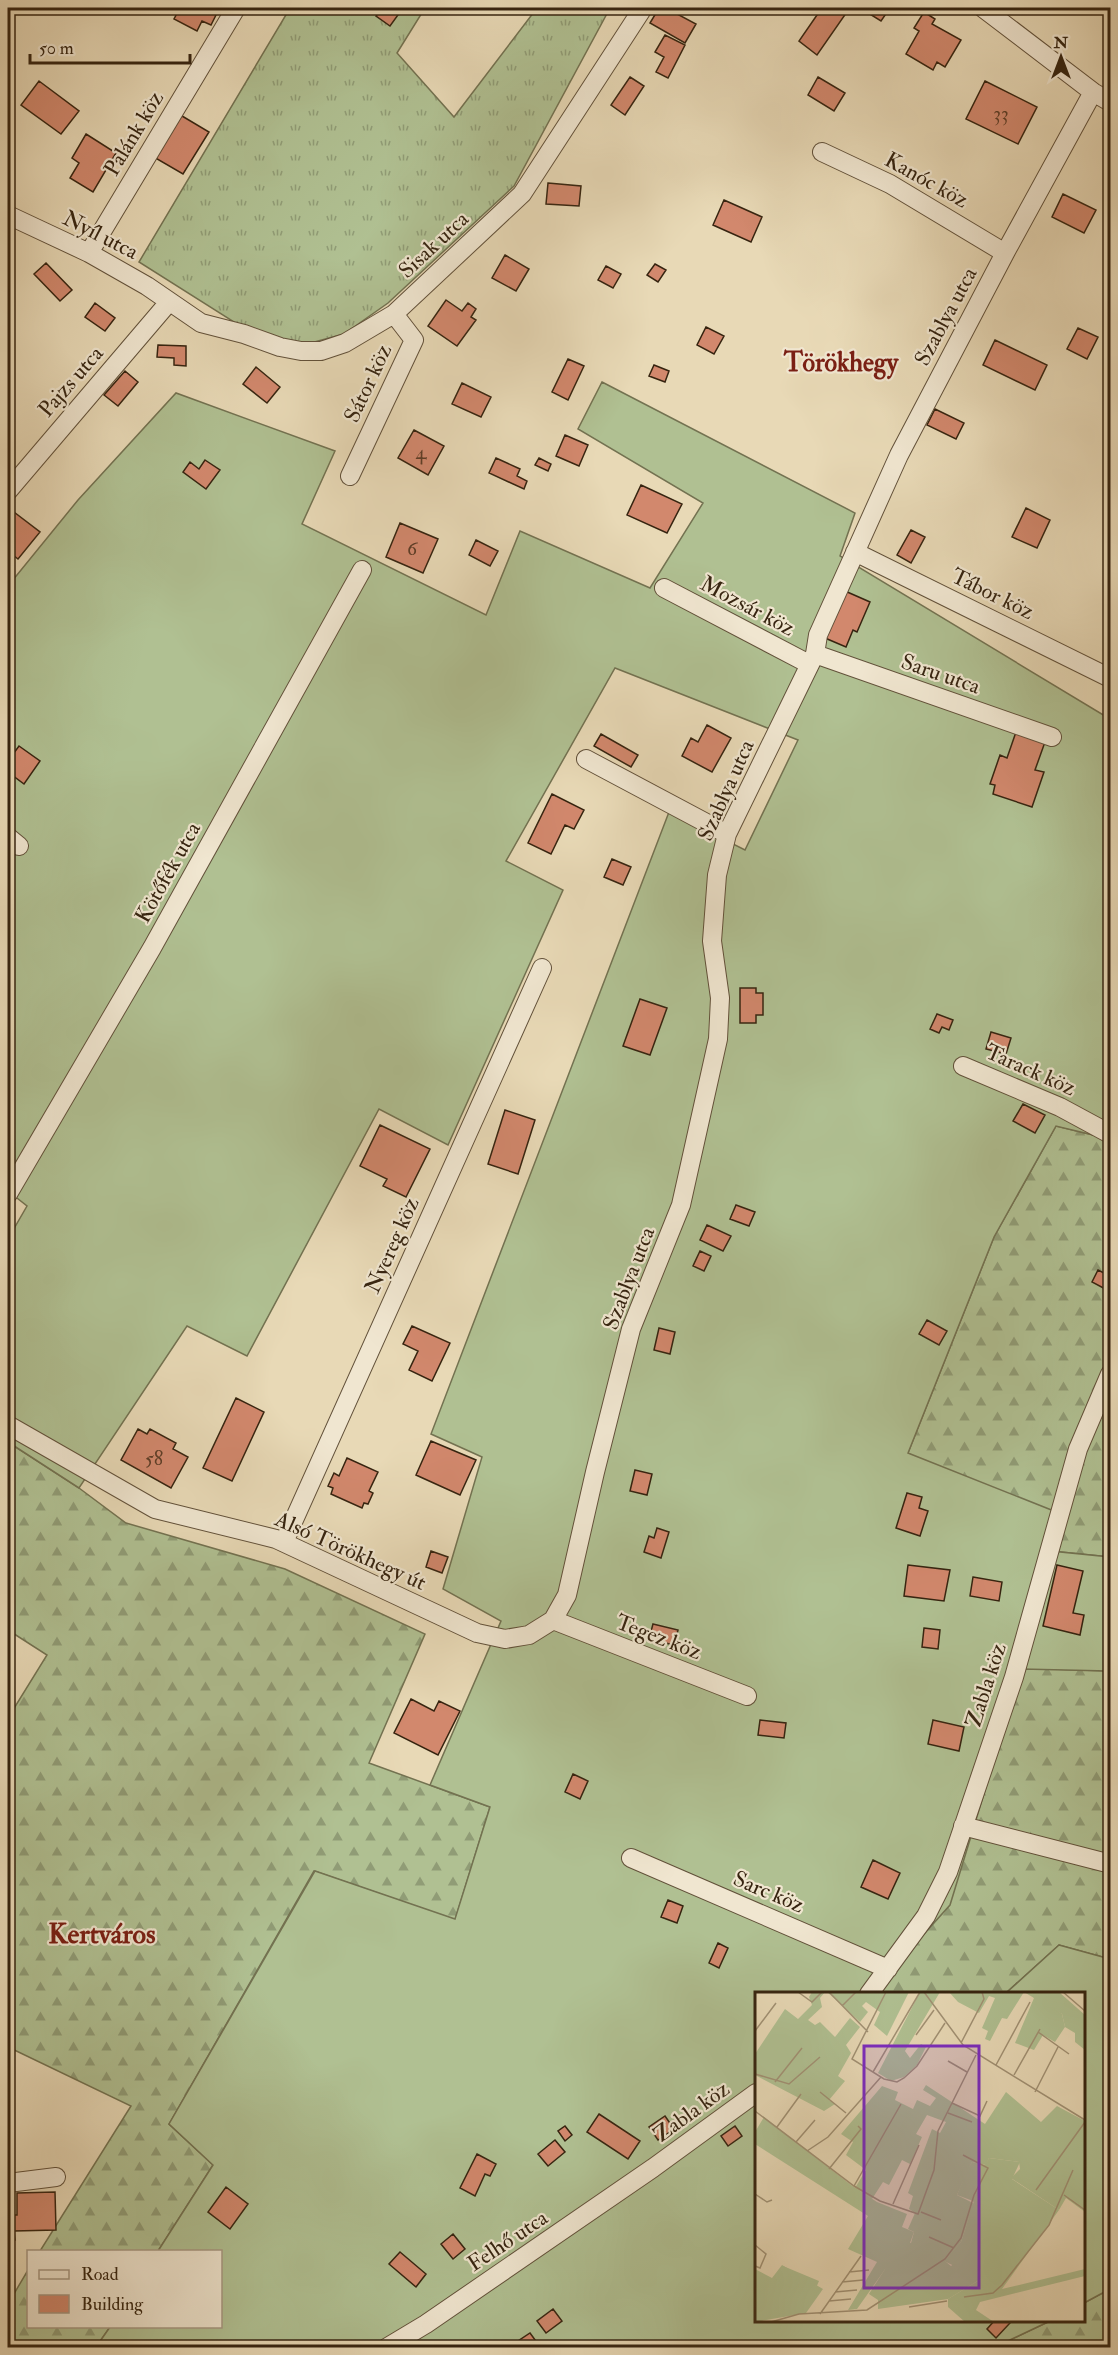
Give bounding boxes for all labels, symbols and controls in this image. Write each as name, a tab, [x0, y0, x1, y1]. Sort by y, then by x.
scale bar	[30, 27, 190, 65]
north arrow	[1031, 27, 1091, 87]
text: N	[1053, 33, 1069, 53]
text: 50 m	[39, 37, 74, 60]
street label: Palánk köz	[98, 86, 170, 181]
house number: 33	[993, 101, 1009, 126]
street label: Kanóc köz	[880, 146, 973, 214]
street label: Nyíl utca	[58, 204, 144, 266]
street label: Sisak utca	[393, 204, 475, 284]
street label: Szablya utca	[908, 262, 984, 371]
street label: Pajzs utca	[32, 339, 110, 423]
street label: Sátor köz	[338, 340, 398, 427]
district label: Törökhegy	[783, 347, 900, 380]
house number: 4	[416, 440, 428, 465]
house number: 6	[407, 536, 418, 561]
street label: Tábor köz	[947, 562, 1039, 626]
street label: Mozsár köz	[696, 569, 800, 643]
street label: Saru utca	[897, 647, 985, 701]
street label: Szablya utca	[691, 735, 761, 845]
street label: Kötőfék utca	[129, 816, 207, 928]
street label: Tarack köz	[981, 1038, 1080, 1102]
street label: Nyereg köz	[358, 1193, 426, 1298]
street label: Szablya utca	[597, 1222, 662, 1334]
house number: 58	[145, 1446, 163, 1471]
street label: Alsó Törökhegy út	[270, 1505, 430, 1597]
street label: Tegez köz	[612, 1608, 706, 1666]
street label: Zabla köz	[959, 1639, 1013, 1731]
street label: Sarc köz	[729, 1865, 809, 1919]
district label: Kertváros	[48, 1917, 156, 1952]
inset map	[755, 1992, 1085, 2322]
street label: Zabla köz	[648, 2075, 735, 2149]
street label: Felhő utca	[462, 2203, 554, 2278]
legend	[27, 2250, 222, 2328]
text: Road	[81, 2263, 119, 2286]
text: Building	[81, 2293, 144, 2316]

